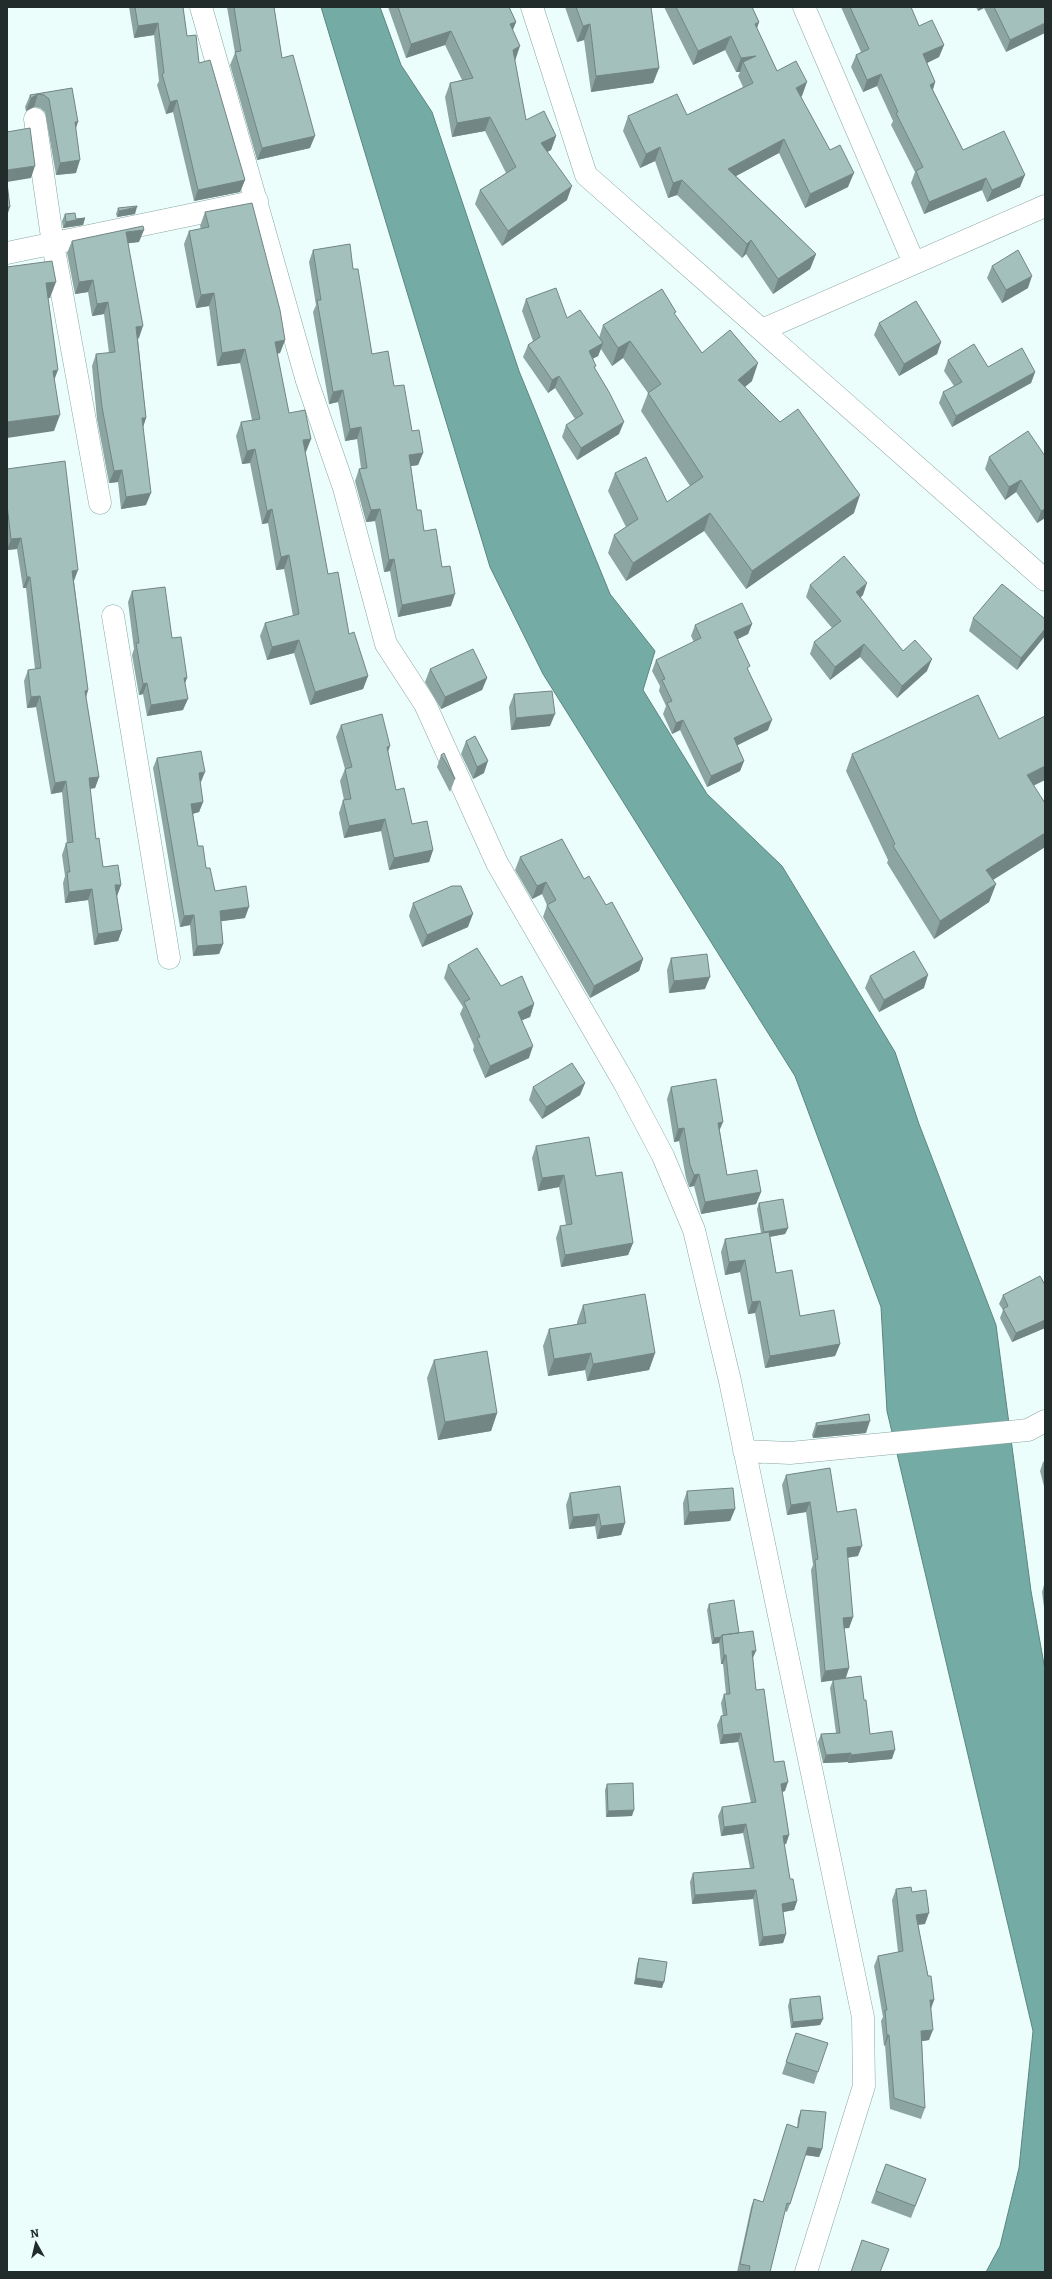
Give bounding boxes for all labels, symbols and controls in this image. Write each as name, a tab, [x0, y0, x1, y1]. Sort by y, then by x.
north arrow	[16, 2223, 56, 2263]
text: N	[30, 2226, 40, 2241]

